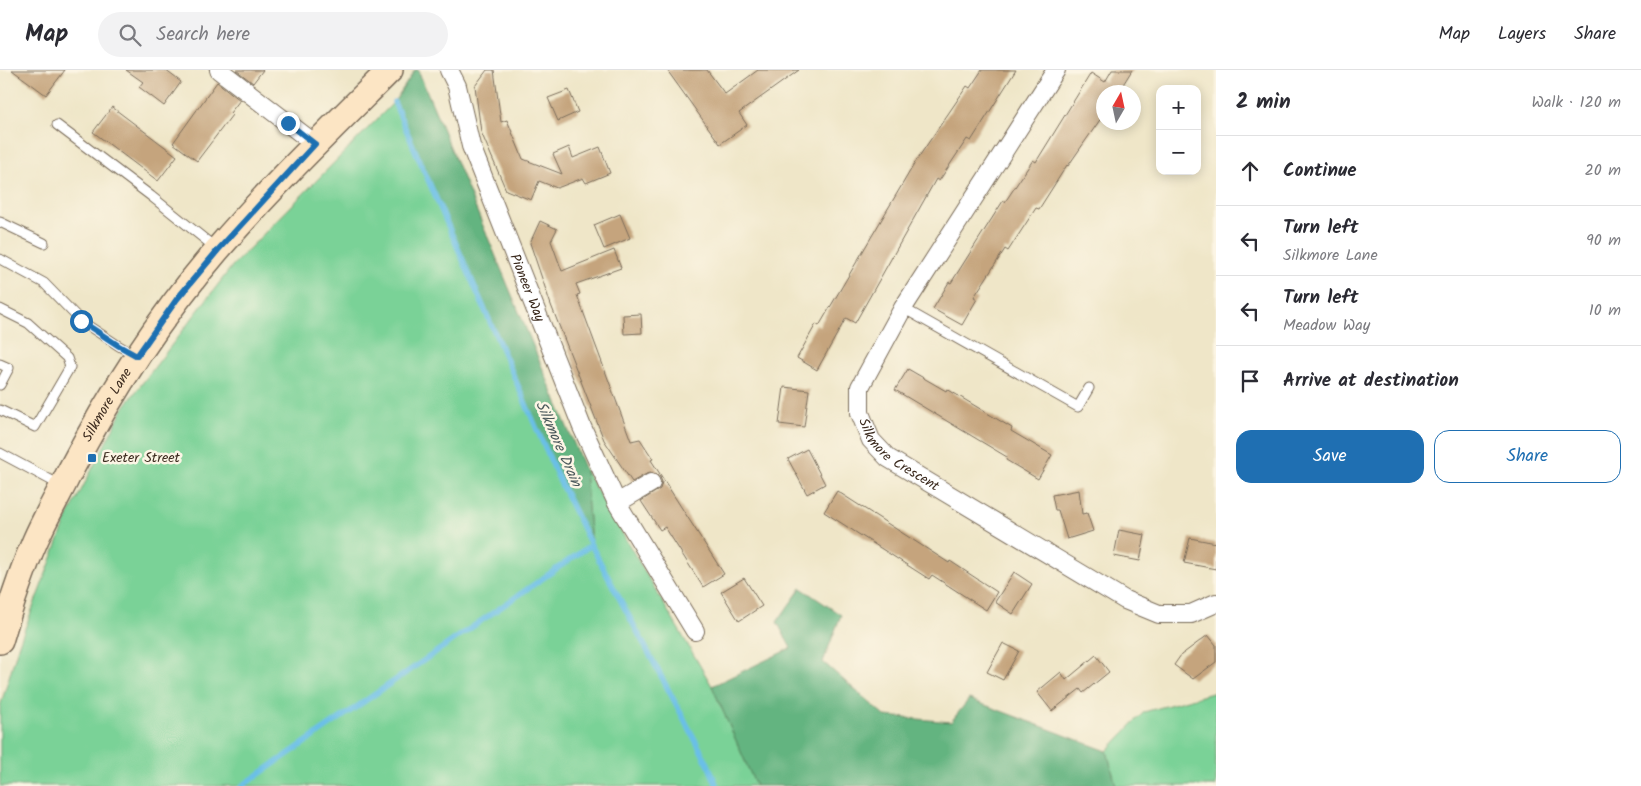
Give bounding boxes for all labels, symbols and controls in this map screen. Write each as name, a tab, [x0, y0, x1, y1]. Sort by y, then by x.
search box	[98, 12, 448, 57]
text: Map	[25, 15, 68, 54]
text: Search here	[156, 20, 250, 50]
text: Map	[1439, 20, 1470, 49]
text: Layers	[1498, 20, 1546, 49]
text: Share	[1574, 20, 1616, 49]
icon: search	[116, 21, 144, 49]
north arrow	[1096, 85, 1141, 130]
map controls	[1156, 85, 1201, 175]
button: +	[1156, 85, 1201, 130]
text: 2 min	[1236, 86, 1291, 119]
text: Walk · 120 m	[1531, 90, 1621, 115]
route end	[277, 112, 300, 135]
button: −	[1156, 130, 1201, 175]
text: Continue	[1283, 156, 1356, 186]
icon: ahead	[1236, 157, 1264, 185]
text: 20 m	[1585, 158, 1621, 183]
text: Turn left	[1283, 213, 1358, 243]
icon: left	[1236, 227, 1264, 255]
text: 90 m	[1586, 228, 1621, 253]
text: Silkmore Lane	[1283, 243, 1378, 268]
street label: Pioneer Way	[504, 250, 551, 326]
text: Turn left	[1283, 283, 1358, 313]
icon: left	[1236, 297, 1264, 325]
text: 10 m	[1589, 298, 1621, 323]
route start	[70, 310, 93, 333]
text: Meadow Way	[1283, 313, 1370, 338]
street label: Silkmore Lane	[77, 363, 138, 446]
text: Arrive at destination	[1283, 366, 1459, 396]
icon: arrive	[1236, 367, 1264, 395]
water label: Silkmore Drain	[528, 397, 588, 492]
street label: Silkmore Crescent	[852, 415, 944, 498]
button: Save	[1236, 430, 1424, 483]
button: Share	[1434, 430, 1621, 483]
place label: Exeter Street	[102, 447, 181, 469]
marker: Exeter Street	[86, 452, 98, 464]

